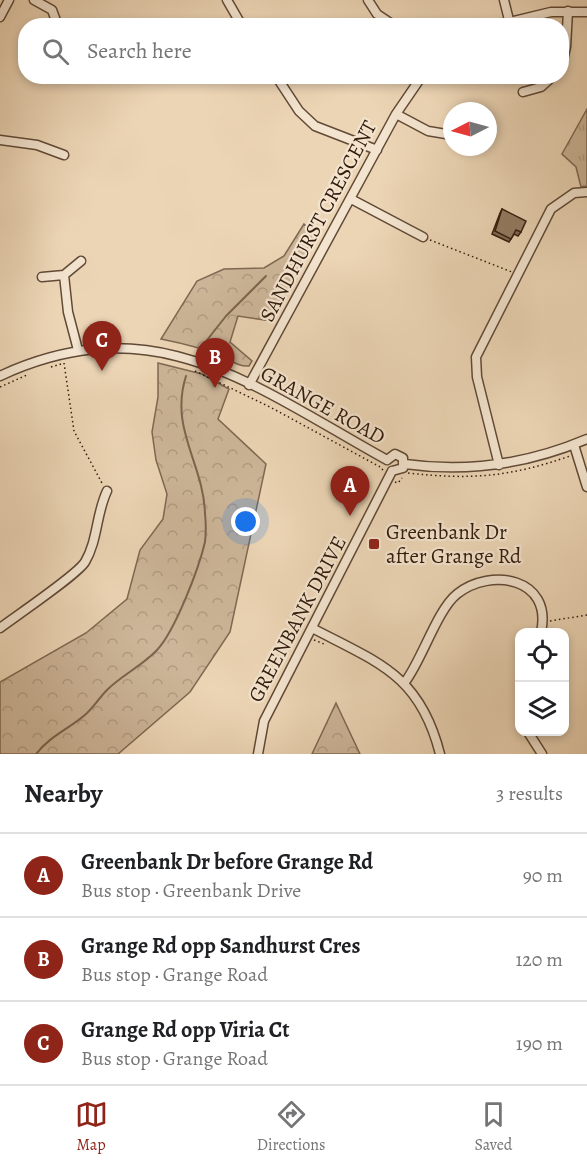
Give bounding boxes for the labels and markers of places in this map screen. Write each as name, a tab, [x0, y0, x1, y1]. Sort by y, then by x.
pin: C	[82, 322, 122, 371]
pin: B	[196, 338, 234, 388]
pin: A	[330, 466, 370, 516]
place label: Greenbank Dr after Grange Rd	[386, 518, 522, 570]
marker: Greenbank Dr after Grange Rd	[367, 537, 381, 551]

